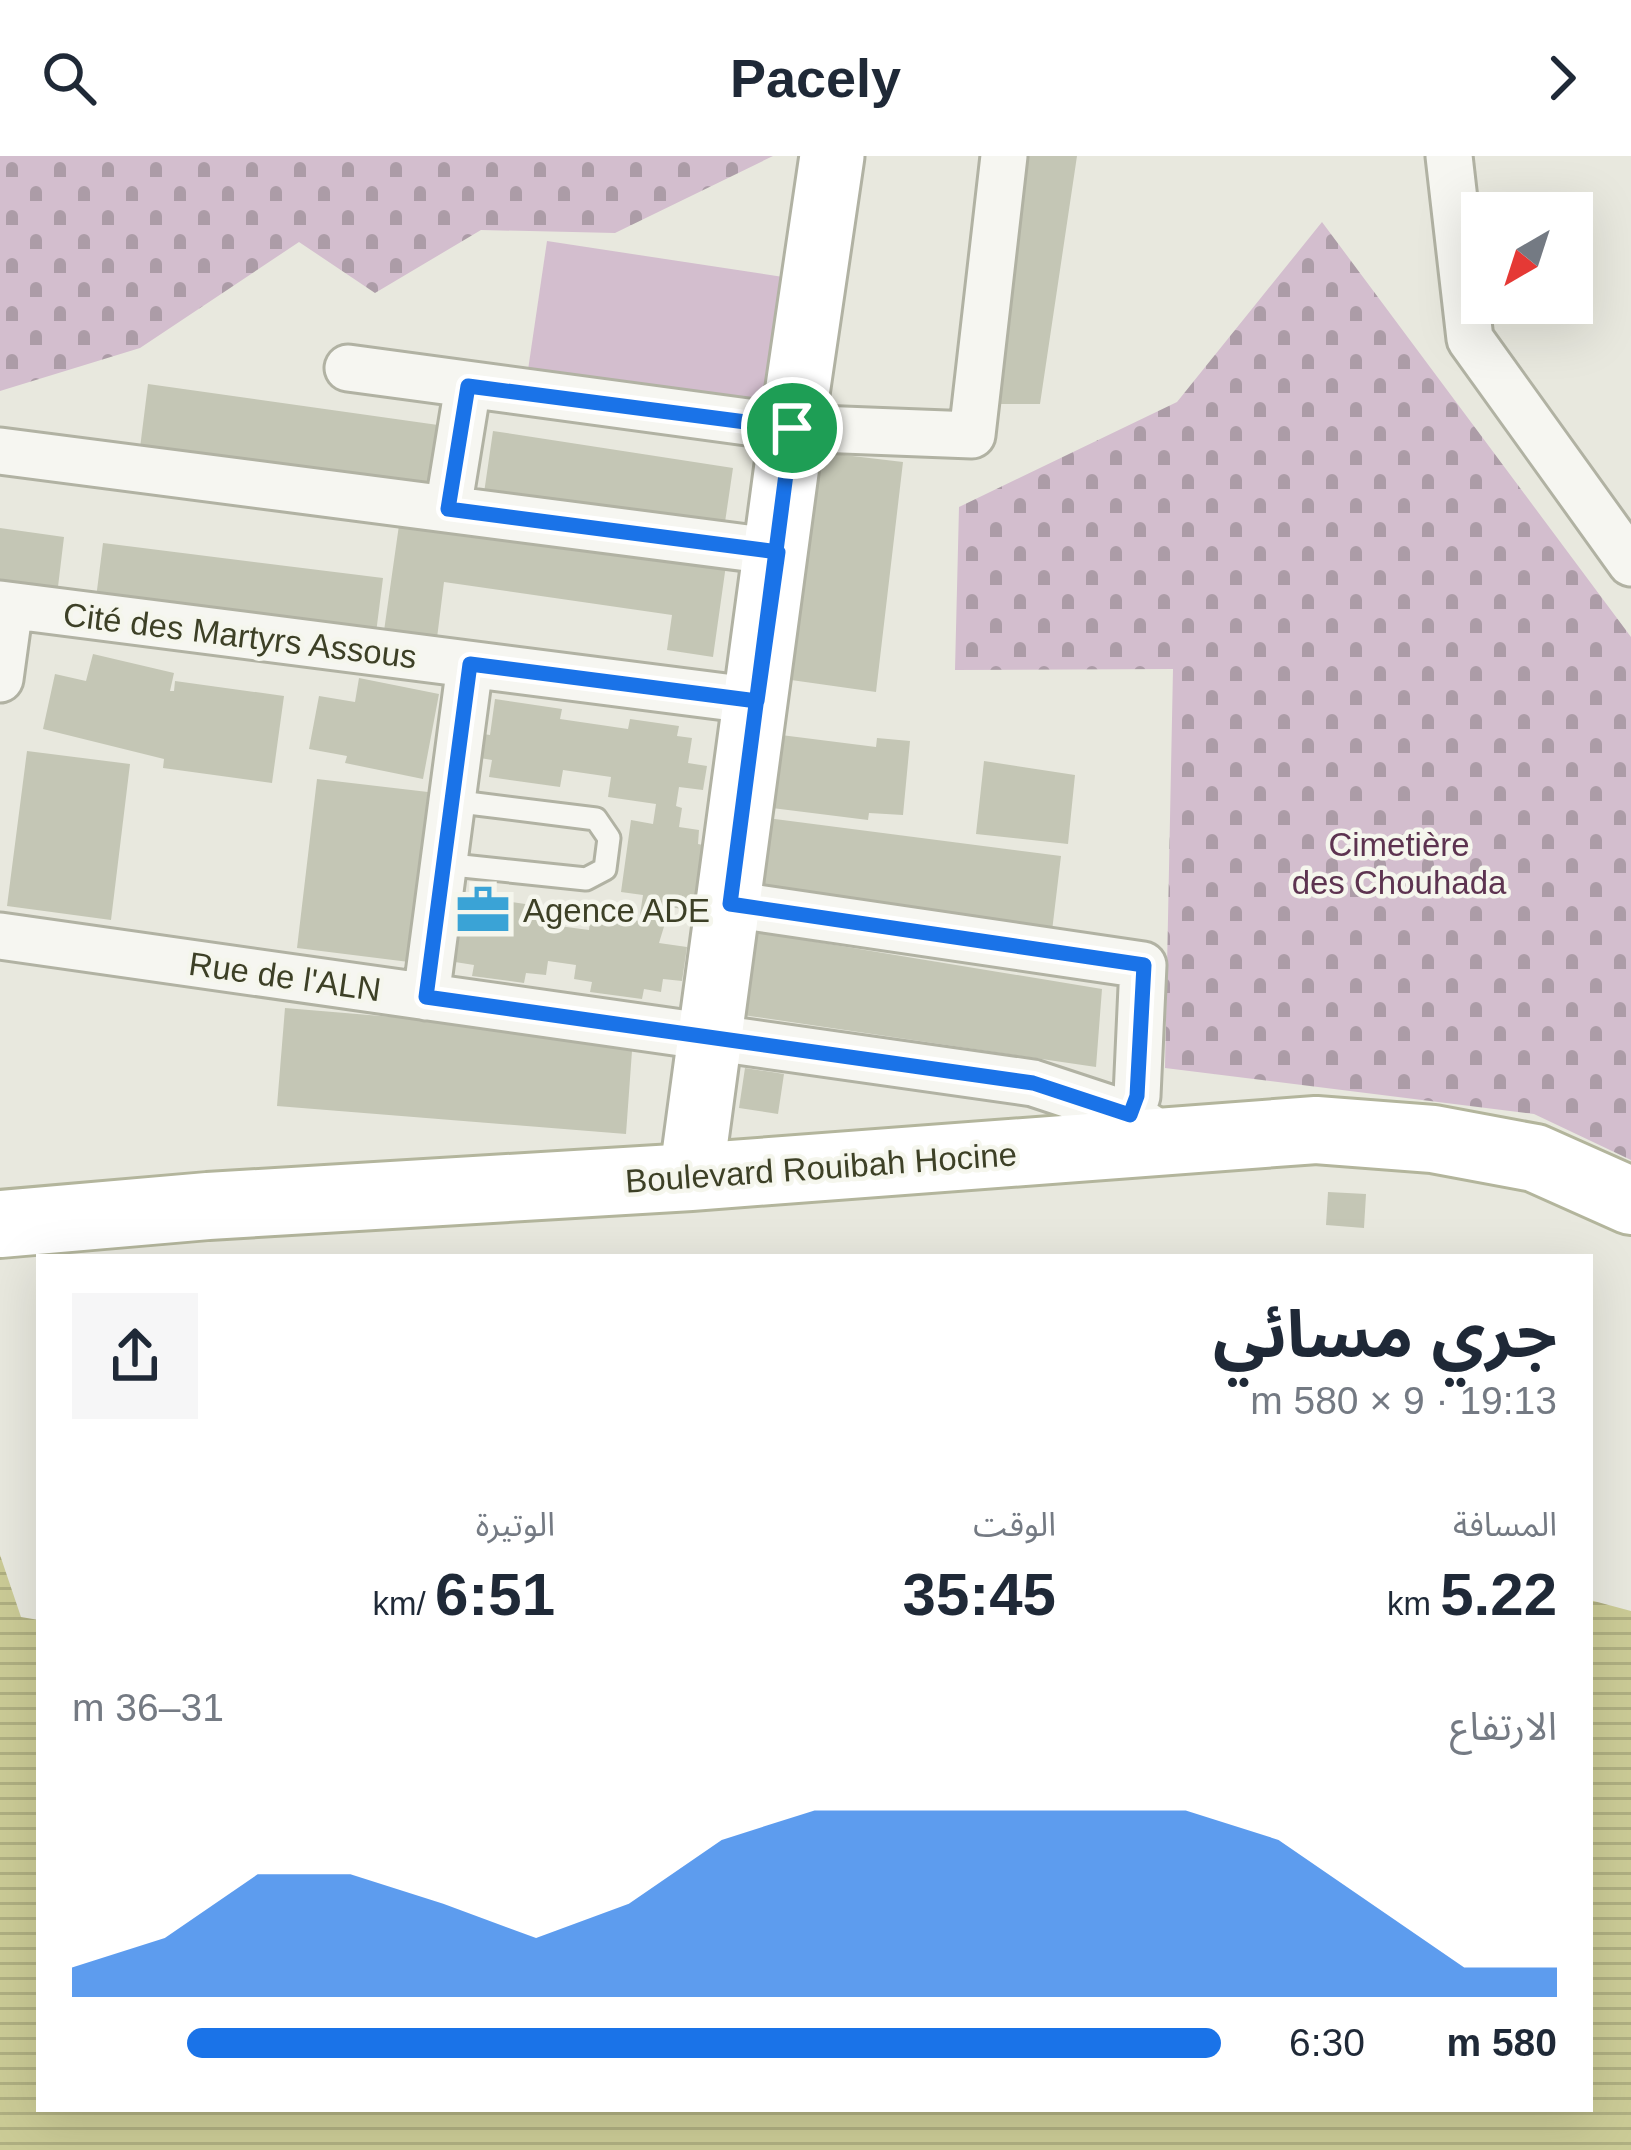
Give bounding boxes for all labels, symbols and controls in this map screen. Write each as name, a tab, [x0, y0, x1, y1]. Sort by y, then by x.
icon: search	[36, 45, 102, 111]
icon: forward	[1529, 45, 1595, 111]
text: Pacely	[730, 48, 901, 108]
north arrow	[1461, 192, 1593, 324]
map controls	[1461, 192, 1593, 324]
pin	[741, 377, 843, 479]
icon: arrive	[759, 395, 825, 461]
street label: Cité des Martyrs Assous	[61, 595, 419, 676]
park label: Cimetière des Chouhada	[1292, 826, 1507, 901]
office icon: Agence ADE	[454, 881, 512, 939]
place label: Agence ADE	[523, 892, 710, 929]
street label: Rue de l'ALN	[187, 945, 383, 1008]
street label: Boulevard Rouibah Hocine	[624, 1135, 1018, 1200]
button: share	[72, 1293, 198, 1419]
text: جري مسائي	[1213, 1297, 1557, 1371]
text: 19:13 · 9 × 580 m	[1250, 1379, 1557, 1422]
text: الوتيرة	[476, 1506, 555, 1543]
text: الوقت	[973, 1506, 1056, 1543]
text: المسافة	[1453, 1506, 1557, 1543]
text: 6:51	[435, 1561, 555, 1628]
text: 35:45	[903, 1561, 1056, 1628]
text: 5.22	[1440, 1561, 1557, 1628]
text: /km	[373, 1585, 435, 1622]
text: km	[1387, 1585, 1440, 1622]
text: 31–36 m	[72, 1686, 224, 1729]
text: الارتفاع	[1450, 1705, 1557, 1748]
text: 6:30	[1289, 2021, 1365, 2064]
text: 580 m	[1446, 2021, 1557, 2064]

